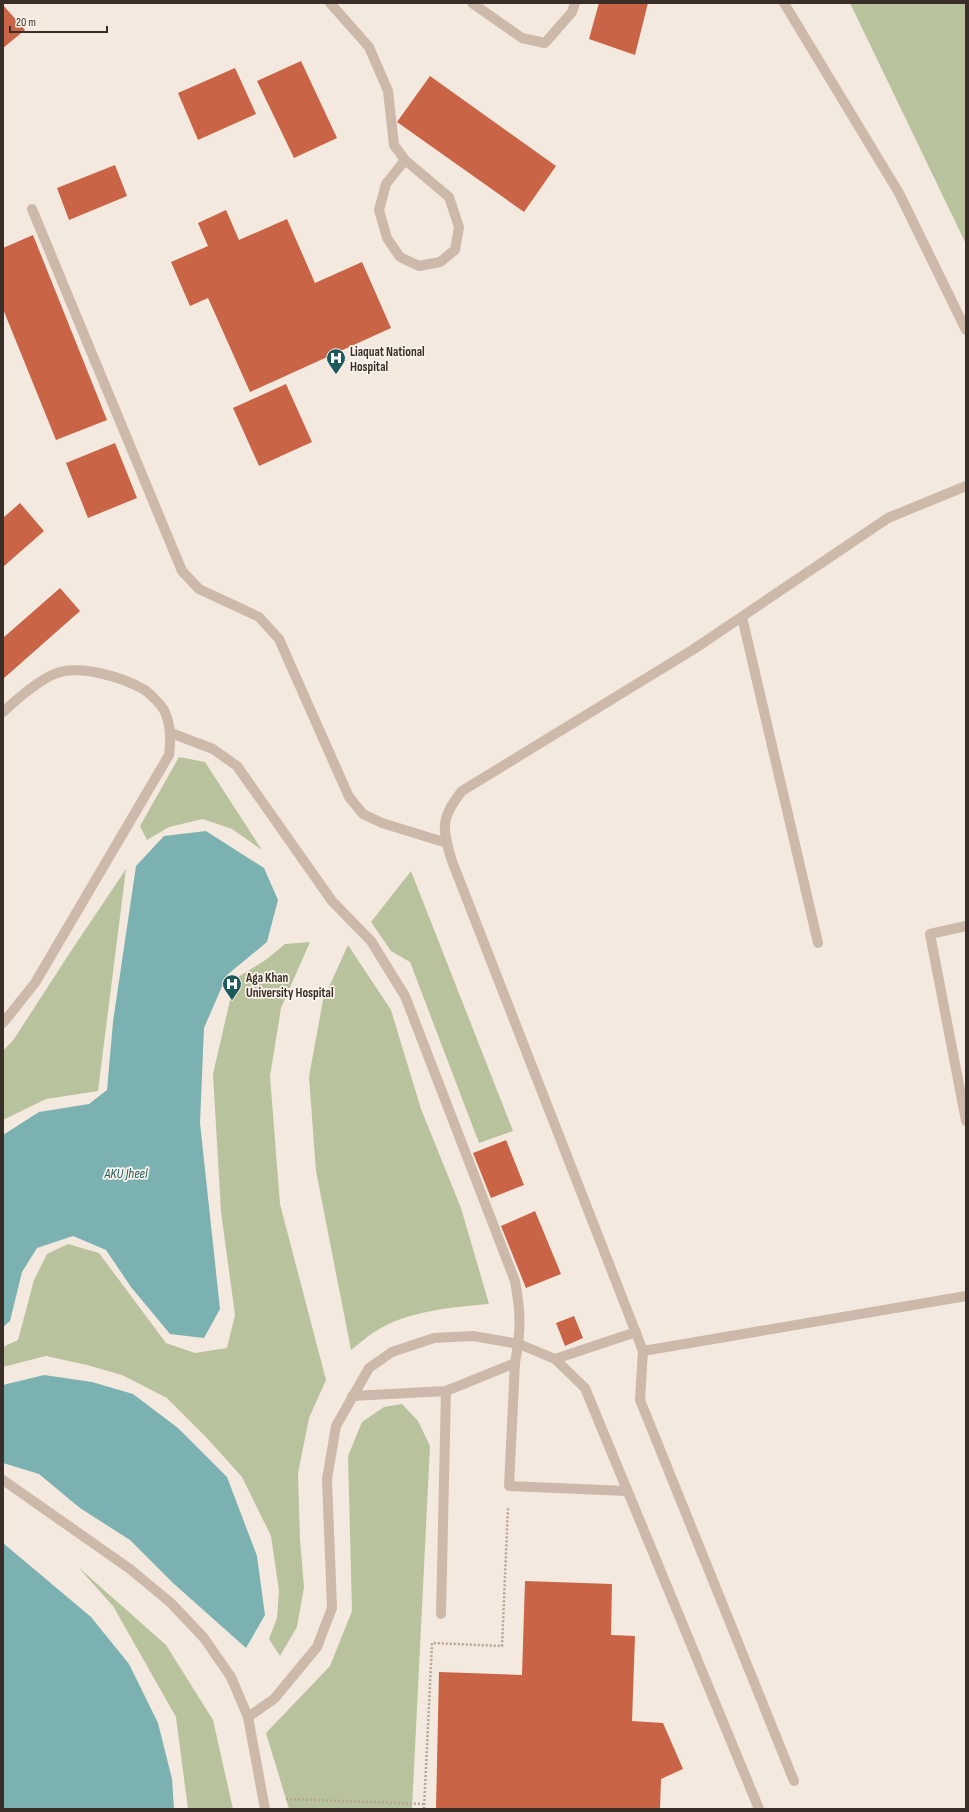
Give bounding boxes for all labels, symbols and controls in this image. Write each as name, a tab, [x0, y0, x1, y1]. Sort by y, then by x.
scale bar	[10, 8, 107, 34]
text: 20 m	[16, 15, 36, 30]
place label: Liaquat National Hospital	[350, 344, 425, 375]
hospital icon: Liaquat National Hospital	[325, 347, 347, 375]
place label: Aga Khan University Hospital	[245, 970, 334, 1001]
hospital icon: Aga Khan University Hospital	[221, 973, 243, 1001]
water label: AKU Jheel	[103, 1165, 148, 1182]

